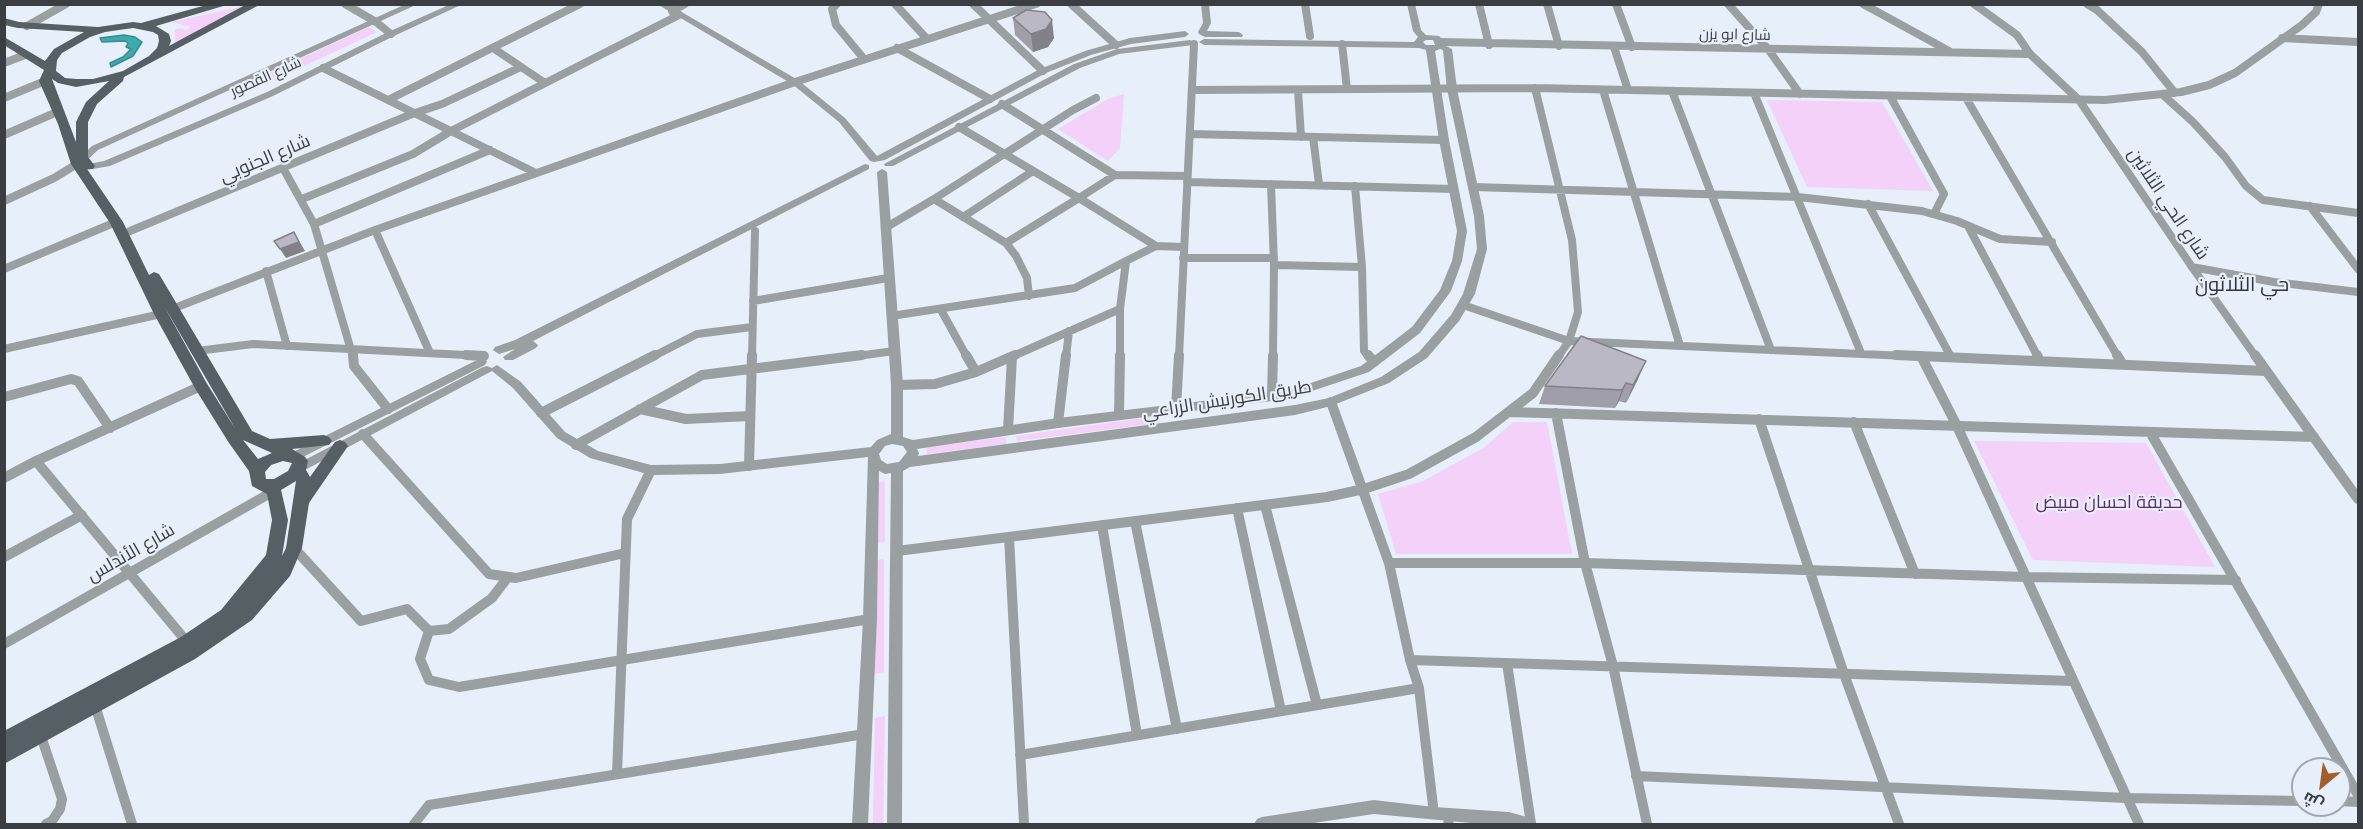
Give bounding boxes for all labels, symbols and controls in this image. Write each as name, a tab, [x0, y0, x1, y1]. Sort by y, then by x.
street label: شارع ابو يزن	[1699, 25, 1771, 45]
street label: شارع القصور	[228, 53, 304, 101]
street label: شارع الجنوبي	[216, 130, 314, 188]
street label: شارع الحي الثلاثين	[2123, 144, 2213, 264]
district label: حي الثلاثون	[2195, 273, 2289, 297]
street label: طريق الكورنيش الزراعي	[1141, 376, 1313, 424]
park label: حديقة احسان مبيض	[2035, 492, 2183, 514]
street label: شارع الأندلس	[83, 519, 179, 587]
north arrow	[2291, 757, 2351, 817]
text: ش	[2299, 788, 2327, 815]

